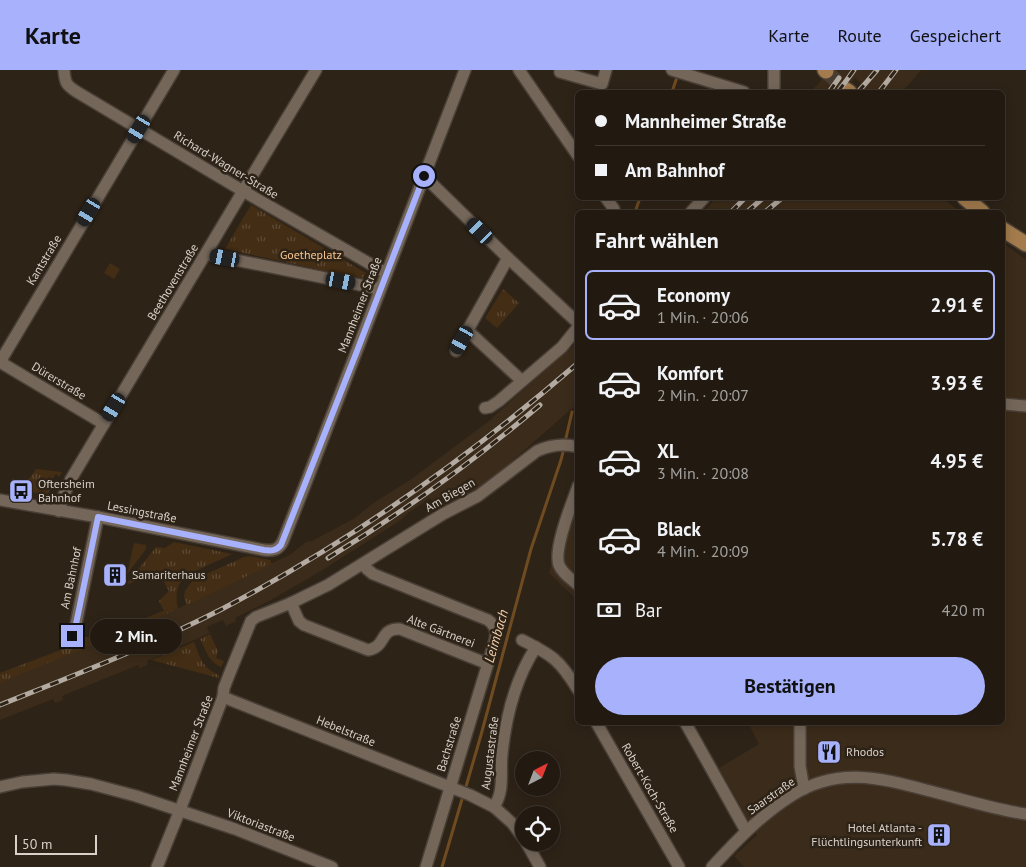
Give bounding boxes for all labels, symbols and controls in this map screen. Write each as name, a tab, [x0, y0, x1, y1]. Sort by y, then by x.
text: Karte	[25, 20, 81, 51]
text: Karte	[768, 24, 809, 47]
text: Route	[837, 24, 882, 47]
text: Gespeichert	[910, 24, 1001, 47]
text: Mannheimer Straße	[625, 109, 786, 133]
car	[124, 112, 153, 146]
street label: Richard-Wagner-Straße	[171, 127, 281, 202]
text: Am Bahnhof	[625, 158, 724, 182]
route start	[413, 165, 435, 187]
car	[74, 195, 103, 229]
car	[464, 215, 495, 247]
text: Fahrt wählen	[595, 226, 719, 254]
street label: Kantstraße	[23, 232, 64, 288]
street label: Beethovenstraße	[144, 241, 201, 323]
park label: Goetheplatz	[280, 247, 342, 262]
car	[208, 248, 241, 268]
street label: Mannheimer Straße	[334, 255, 385, 355]
car	[324, 271, 357, 291]
icon: car	[597, 283, 642, 328]
text: Economy	[657, 283, 730, 307]
text: 2.91 €	[930, 293, 983, 317]
text: 1 Min. · 20:06	[657, 307, 749, 327]
car	[448, 323, 475, 357]
street label: Dürerstraße	[29, 358, 89, 403]
icon: car	[597, 361, 642, 406]
text: Komfort	[657, 361, 723, 385]
text: 3.93 €	[930, 371, 983, 395]
text: 2 Min. · 20:07	[657, 385, 749, 405]
car	[99, 390, 128, 424]
icon: car	[597, 439, 642, 484]
text: XL	[657, 439, 679, 463]
text: 4.95 €	[930, 449, 983, 473]
text: 3 Min. · 20:08	[657, 463, 749, 483]
street label: Am Biegen	[422, 474, 477, 515]
place label: Oftersheim Bahnhof	[38, 476, 95, 505]
bus stop icon: Oftersheim Bahnhof	[8, 478, 34, 504]
street label: Lessingstraße	[106, 497, 178, 526]
icon: car	[597, 517, 642, 562]
text: Black	[657, 517, 701, 541]
text: 5.78 €	[930, 527, 983, 551]
text: 4 Min. · 20:09	[657, 541, 749, 561]
street label: Am Bahnhof	[57, 545, 85, 610]
building icon: Samariterhaus	[102, 562, 128, 588]
place label: Samariterhaus	[132, 567, 205, 582]
icon: cash	[595, 596, 623, 624]
text: Bar	[635, 598, 662, 622]
text: 420 m	[942, 600, 985, 620]
water label: Leimbach	[480, 607, 512, 665]
street label: Alte Gärtnerei	[405, 611, 477, 650]
callout: 2 Min.	[90, 618, 182, 654]
route end	[61, 625, 83, 647]
text: 2 Min.	[115, 626, 157, 646]
button: Bestätigen	[595, 657, 985, 715]
street label: Mannheimer Straße	[165, 693, 216, 793]
street label: Hebelstraße	[314, 712, 378, 749]
street label: Bachstraße	[433, 714, 464, 773]
street label: Augustastraße	[478, 715, 501, 790]
restaurant icon: Rhodos	[816, 739, 842, 765]
street label: Robert-Koch-Straße	[619, 740, 682, 835]
place label: Rhodos	[846, 744, 884, 759]
north arrow	[515, 751, 560, 796]
map controls	[515, 751, 560, 851]
street label: Saarstraße	[744, 774, 797, 817]
street label: Viktoriastraße	[224, 804, 297, 844]
button: locate	[515, 806, 560, 851]
place label: Hotel Atlanta - Flüchtlingsunterkunft	[811, 820, 922, 849]
building icon: Hotel Atlanta - Flüchtlingsunterkunft	[926, 822, 952, 848]
scale bar	[15, 832, 98, 855]
text: 50 m	[22, 835, 52, 853]

